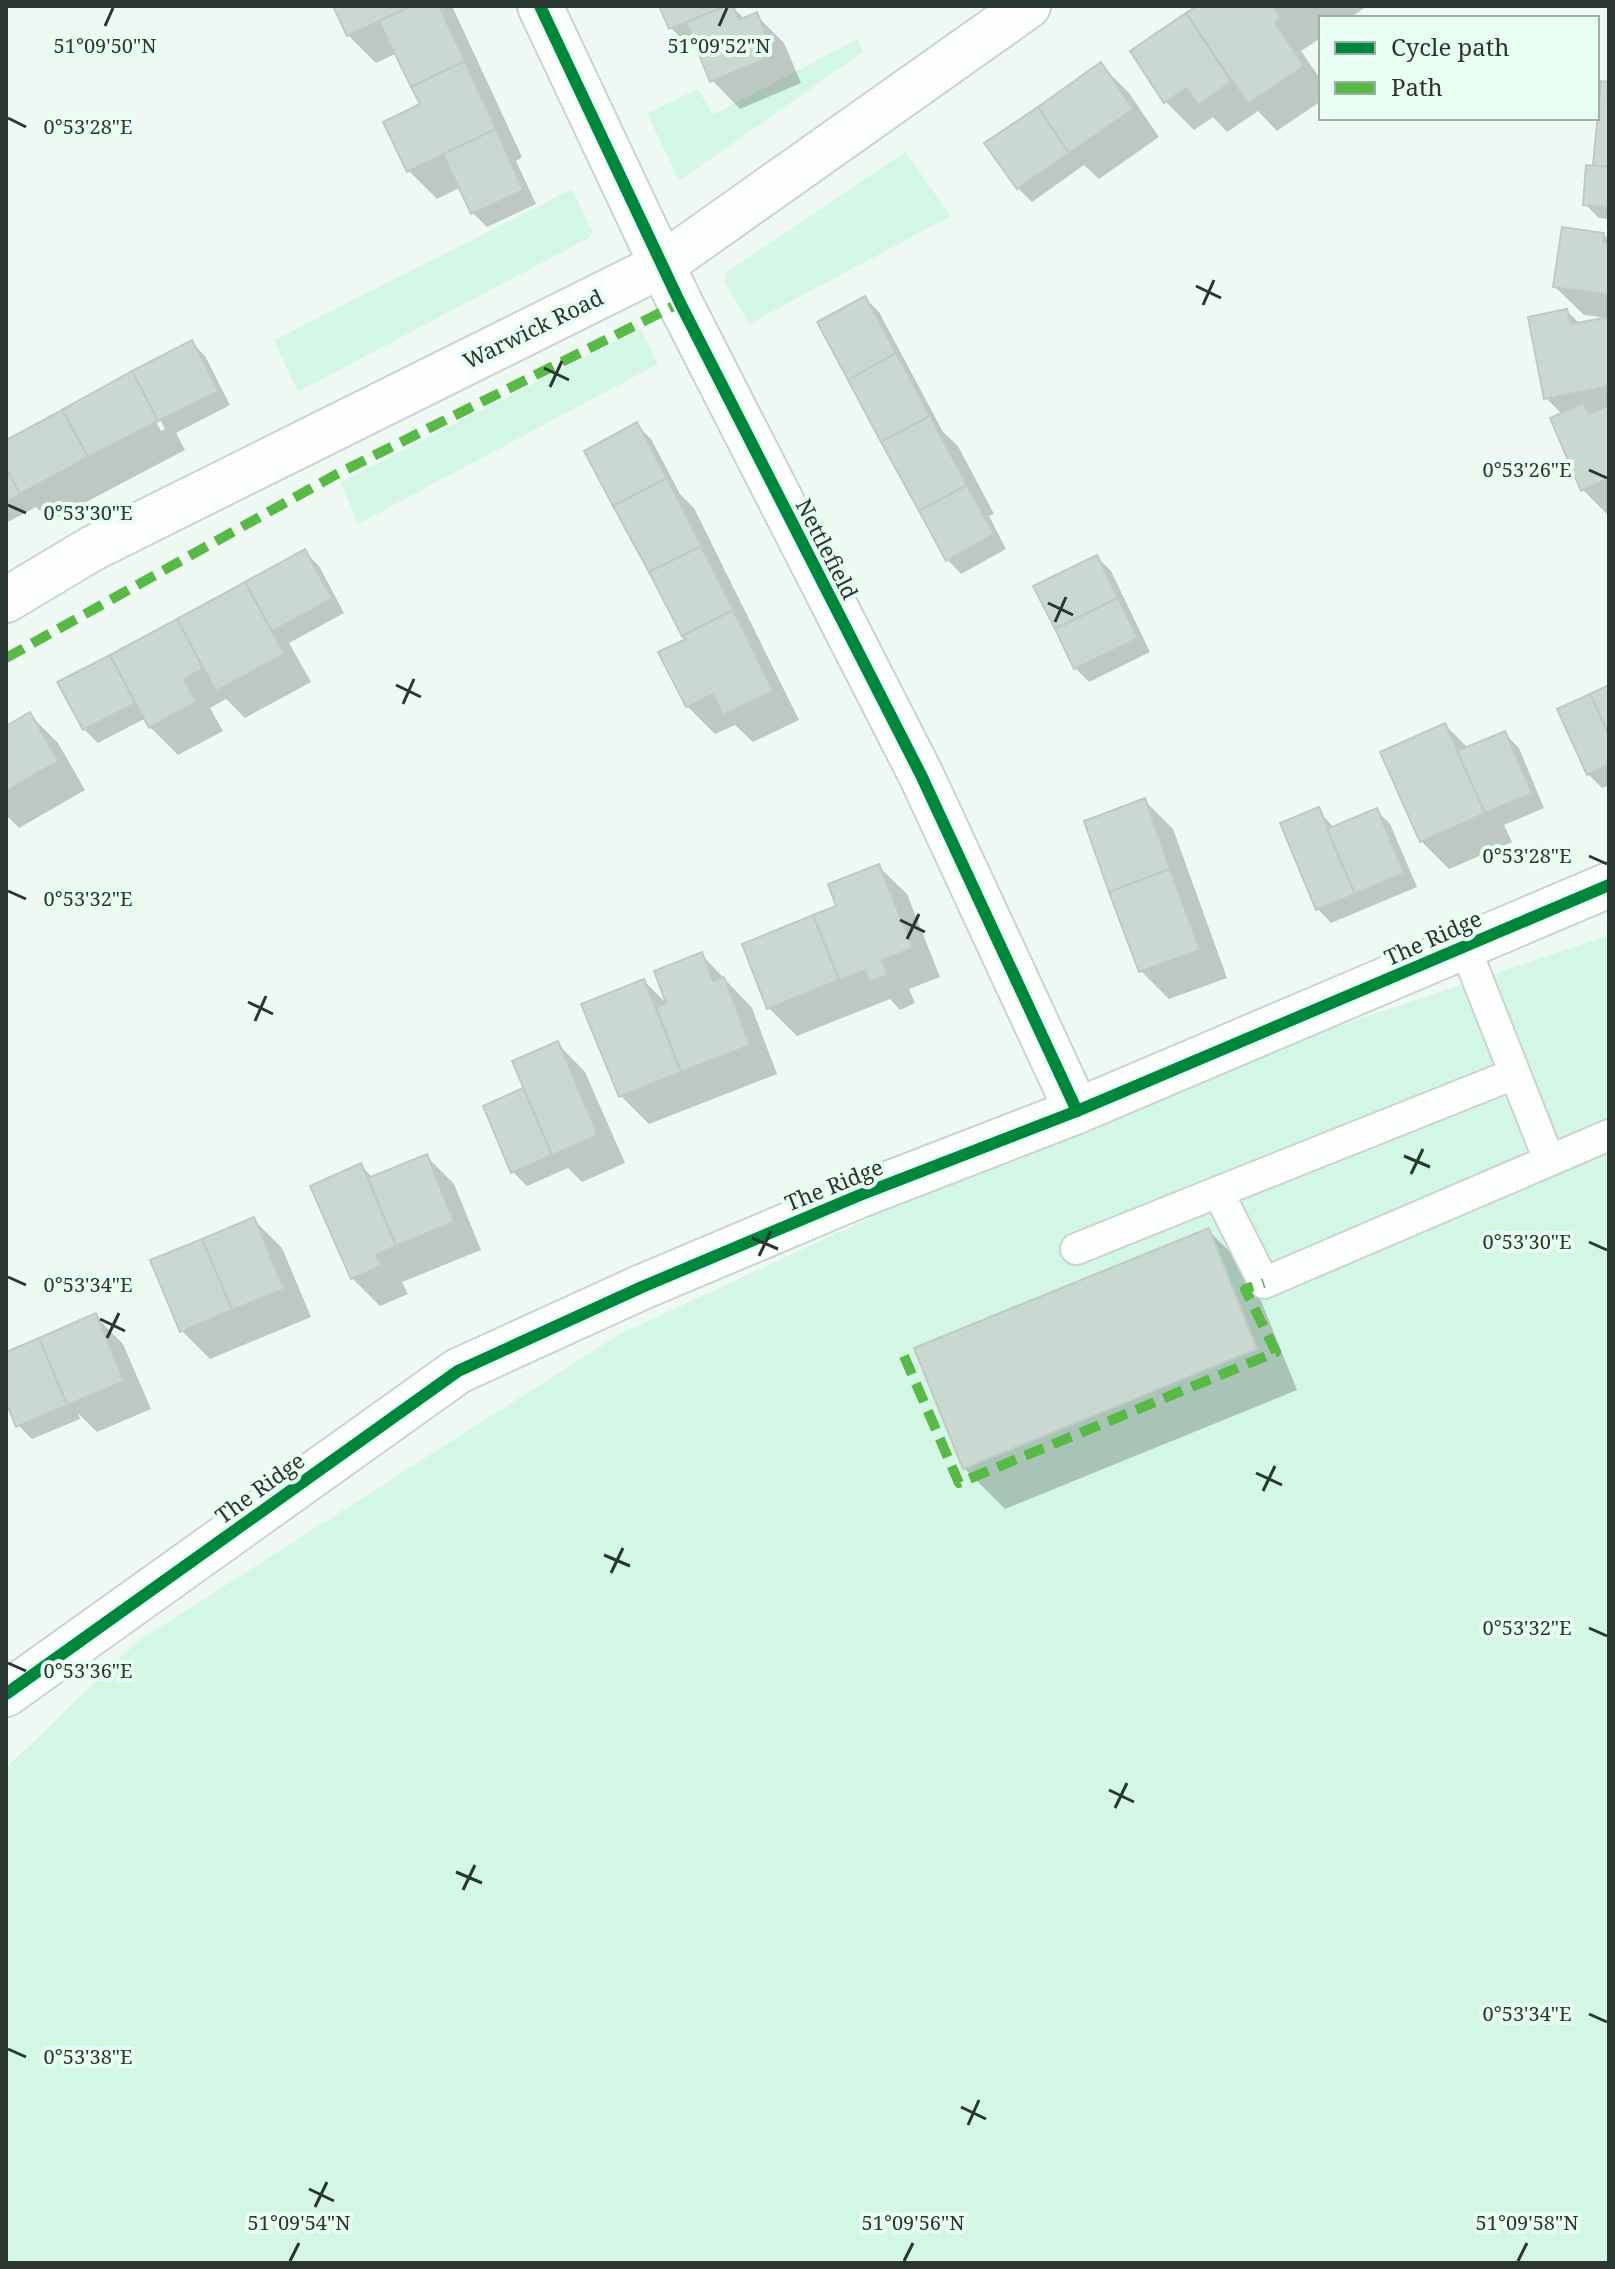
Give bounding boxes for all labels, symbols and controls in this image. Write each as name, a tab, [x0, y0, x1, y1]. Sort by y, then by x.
legend	[1319, 16, 1599, 120]
text: Cycle path	[1391, 30, 1510, 63]
text: 51°09'50"N	[54, 32, 156, 59]
text: 51°09'52"N	[668, 32, 770, 59]
text: Path	[1391, 70, 1443, 103]
text: 0°53'28"E	[44, 113, 132, 140]
street label: Warwick Road	[457, 281, 608, 375]
text: 0°53'26"E	[1483, 456, 1571, 483]
street label: Nettlefield	[790, 493, 866, 604]
text: 0°53'30"E	[44, 499, 132, 526]
text: 0°53'28"E	[1483, 842, 1571, 869]
text: 0°53'32"E	[44, 885, 132, 912]
street label: The Ridge	[1379, 902, 1486, 972]
street label: The Ridge	[780, 1151, 887, 1217]
text: 0°53'30"E	[1483, 1228, 1571, 1255]
text: 0°53'34"E	[44, 1271, 132, 1298]
street label: The Ridge	[209, 1445, 310, 1530]
text: 0°53'32"E	[1483, 1614, 1571, 1641]
text: 0°53'36"E	[44, 1657, 132, 1684]
text: 0°53'34"E	[1483, 2000, 1571, 2027]
text: 0°53'38"E	[44, 2043, 132, 2070]
text: 51°09'54"N	[248, 2209, 350, 2236]
text: 51°09'56"N	[862, 2209, 964, 2236]
text: 51°09'58"N	[1476, 2209, 1578, 2236]

